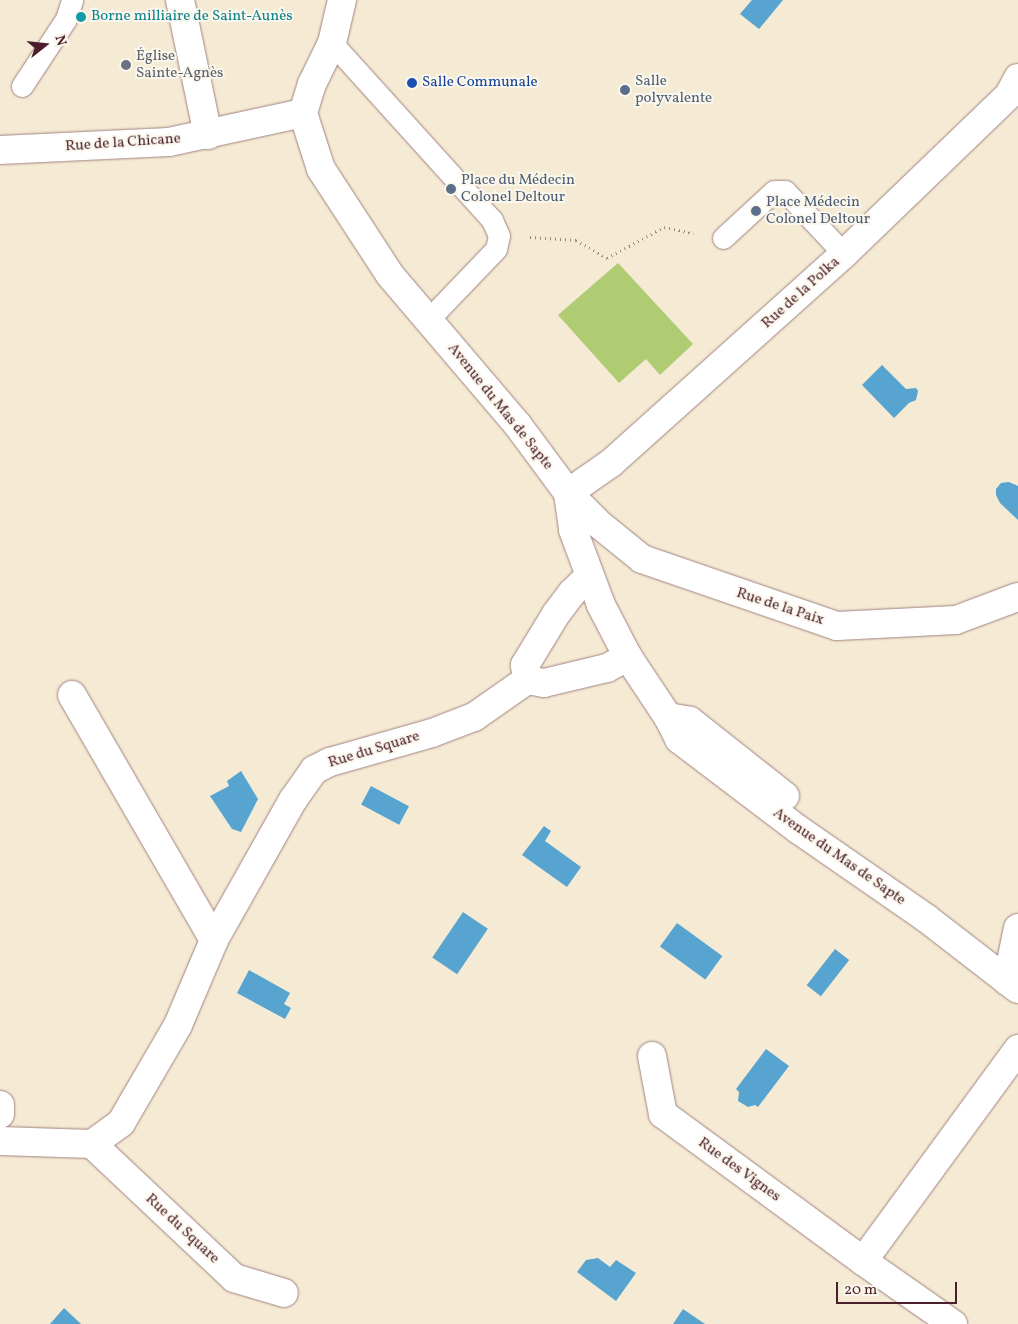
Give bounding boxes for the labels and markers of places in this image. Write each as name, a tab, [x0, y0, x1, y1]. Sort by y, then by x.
place label: Borne milliaire de Saint-Aunès	[91, 8, 293, 26]
marker: Borne milliaire de Saint-Aunès	[75, 11, 87, 23]
place label: Église Sainte-Agnès	[136, 47, 224, 82]
marker: Église Sainte-Agnès	[120, 59, 132, 71]
place label: Salle polyvalente	[635, 72, 712, 107]
place label: Salle Communale	[422, 74, 538, 92]
marker: Salle Communale	[406, 77, 418, 89]
marker: Salle polyvalente	[619, 84, 631, 96]
place label: Place du Médecin Colonel Deltour	[461, 171, 575, 206]
marker: Place du Médecin Colonel Deltour	[445, 183, 457, 195]
place label: Place Médecin Colonel Deltour	[766, 193, 870, 228]
marker: Place Médecin Colonel Deltour	[750, 205, 762, 217]

